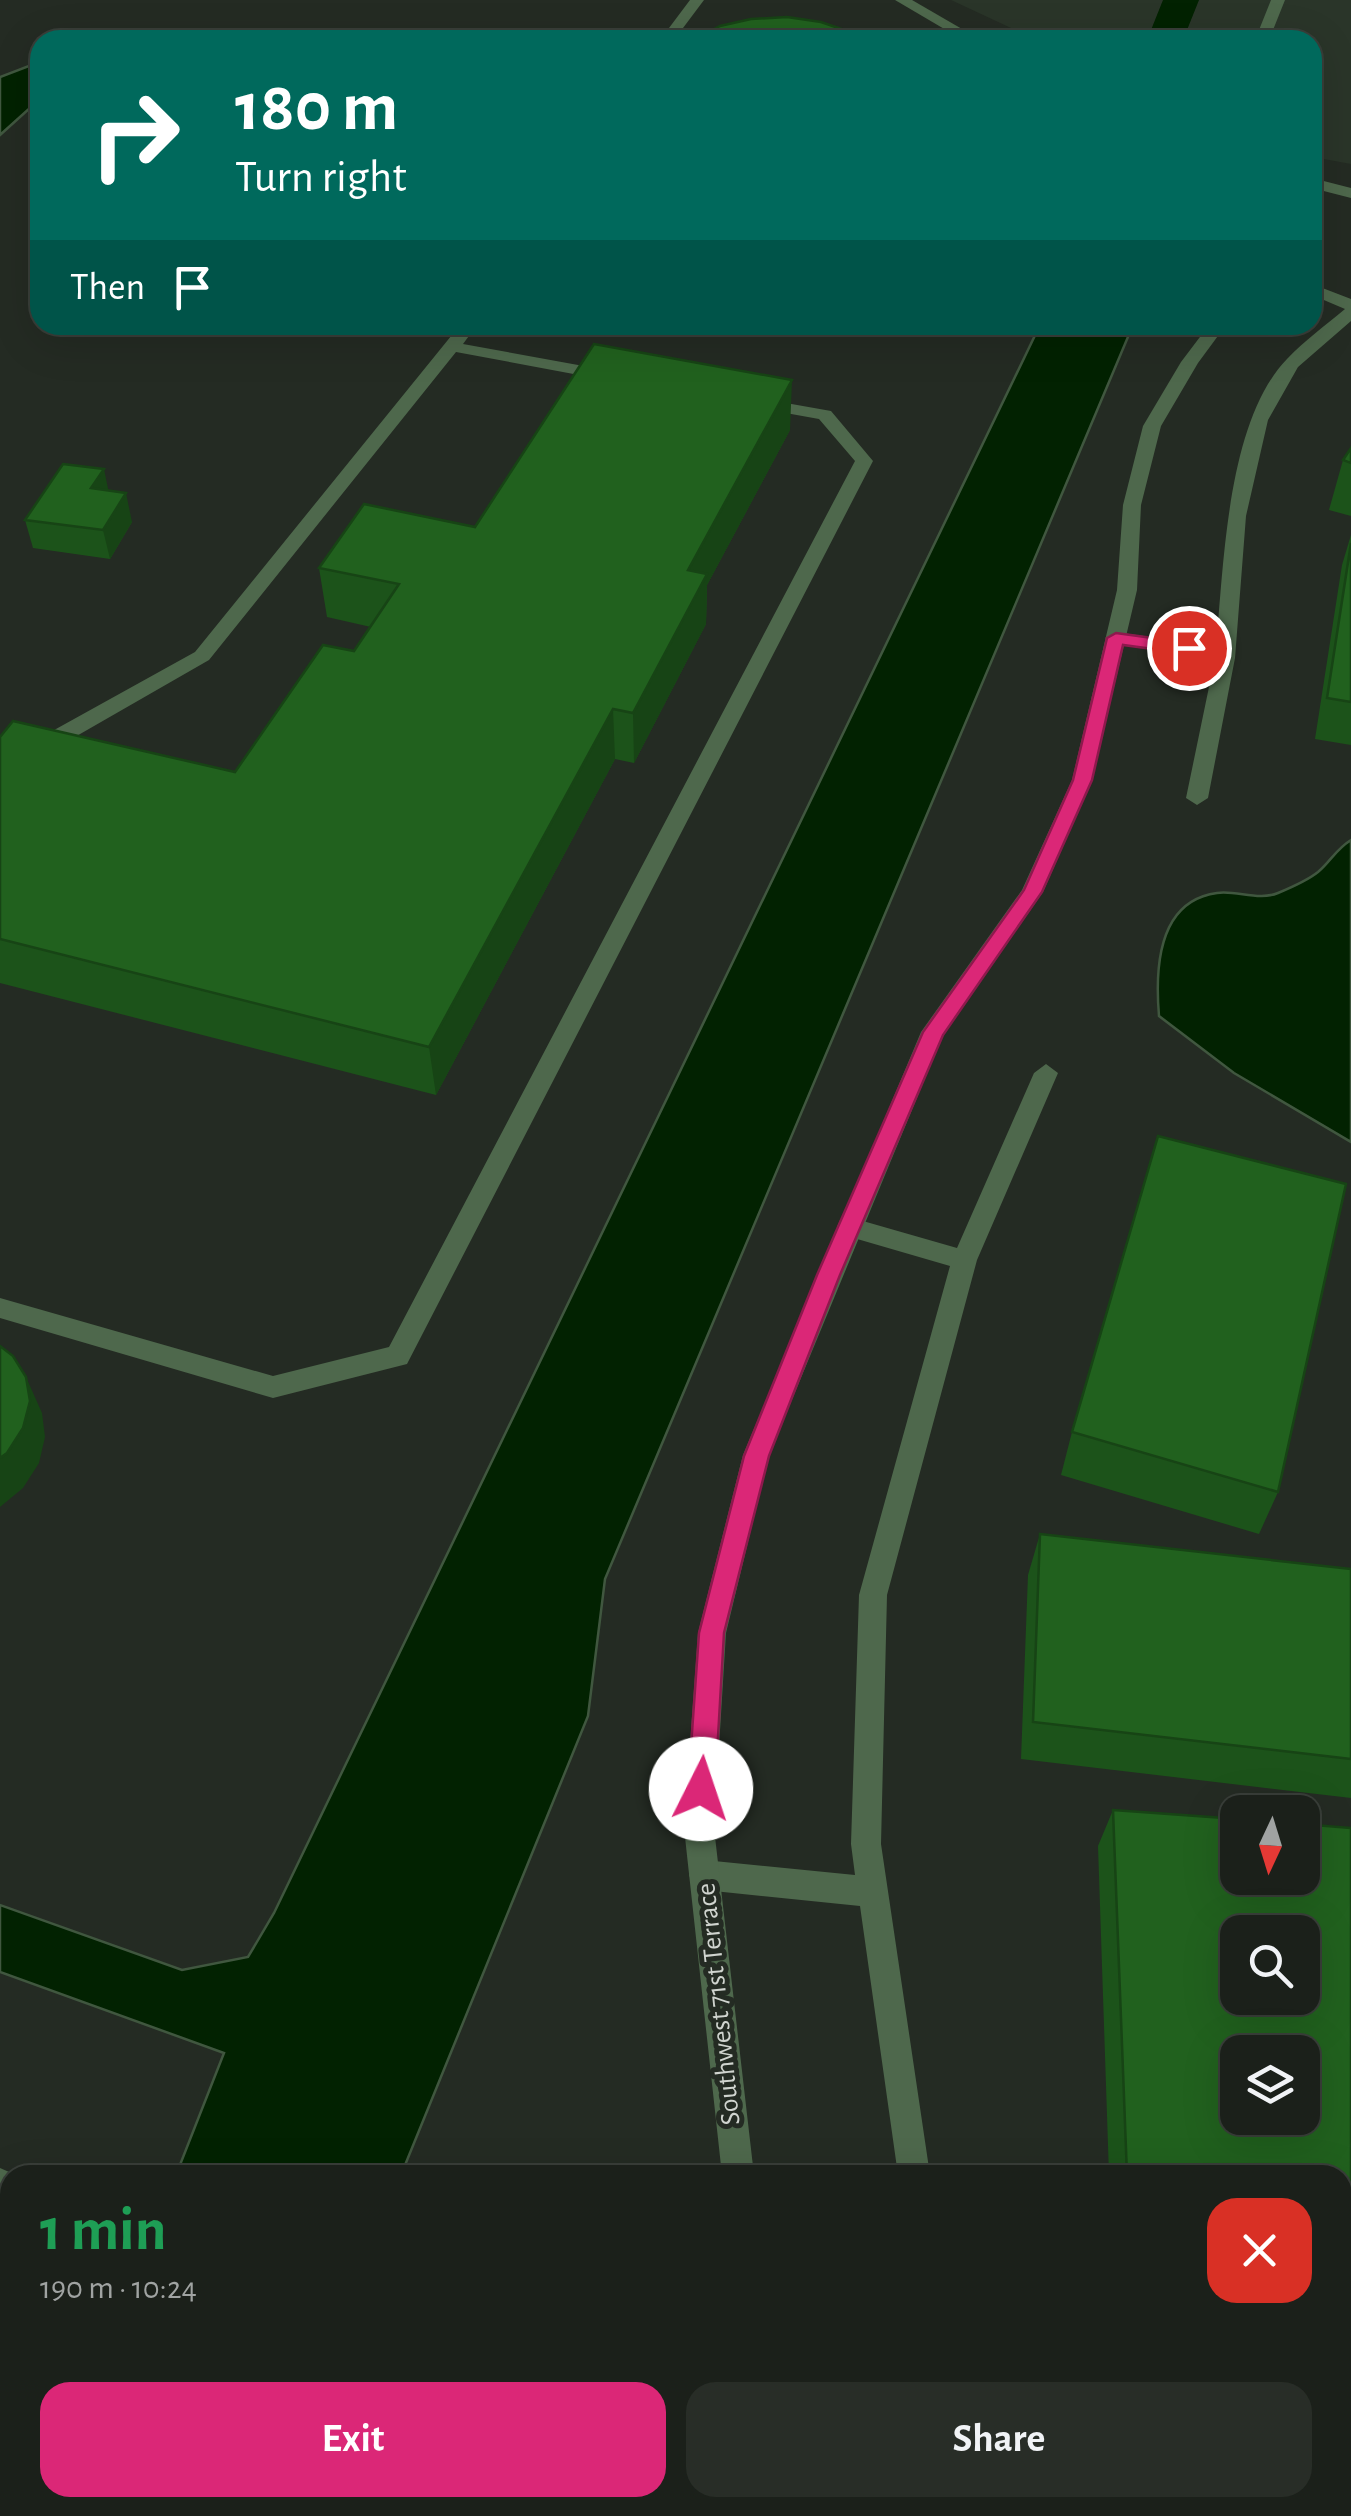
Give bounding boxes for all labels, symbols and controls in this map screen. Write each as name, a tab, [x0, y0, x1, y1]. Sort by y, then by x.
icon: right	[70, 70, 200, 200]
text: 180 m	[235, 73, 398, 143]
text: Turn right	[235, 155, 407, 200]
icon: arrive	[165, 260, 220, 315]
text: Then	[70, 269, 145, 307]
pin	[1147, 606, 1232, 691]
icon: arrive	[1162, 621, 1217, 676]
position arrow	[649, 1737, 753, 1841]
north arrow	[1220, 1795, 1320, 1895]
map controls	[1220, 1795, 1320, 2135]
street label: Southwest 71st Terrace	[692, 1882, 746, 2126]
button: search	[1220, 1915, 1320, 2015]
button: layers	[1220, 2035, 1320, 2135]
button: close	[1207, 2198, 1312, 2303]
text: 1 min	[40, 2201, 166, 2261]
text: 190 m · 10:24	[40, 2272, 197, 2304]
button: Exit	[40, 2382, 666, 2497]
button: Share	[686, 2382, 1312, 2497]

